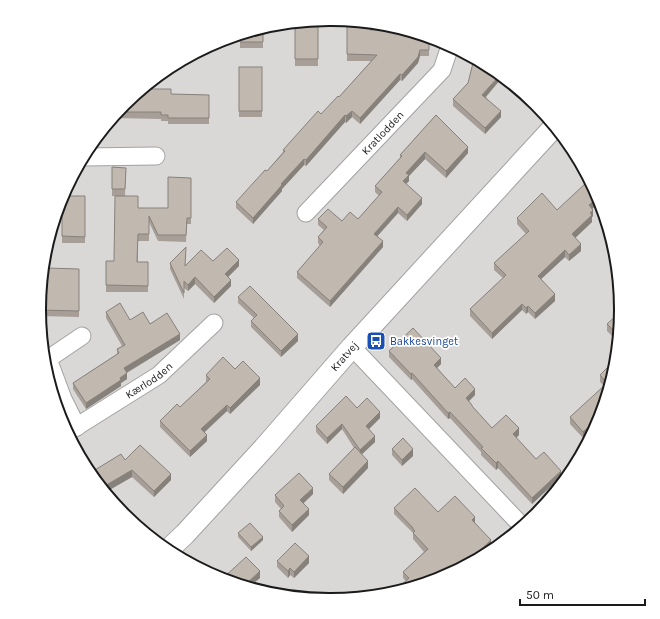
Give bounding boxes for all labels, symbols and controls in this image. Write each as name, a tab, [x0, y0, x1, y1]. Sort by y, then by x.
street label: Kratlodden	[359, 108, 407, 157]
bus stop icon: Bakkesvinget	[365, 330, 387, 352]
place label: Bakkesvinget	[390, 335, 458, 348]
street label: Kratvej	[328, 339, 361, 374]
street label: Kærlodden	[123, 360, 175, 401]
scale bar	[520, 581, 645, 607]
text: 50 m	[526, 588, 554, 602]

